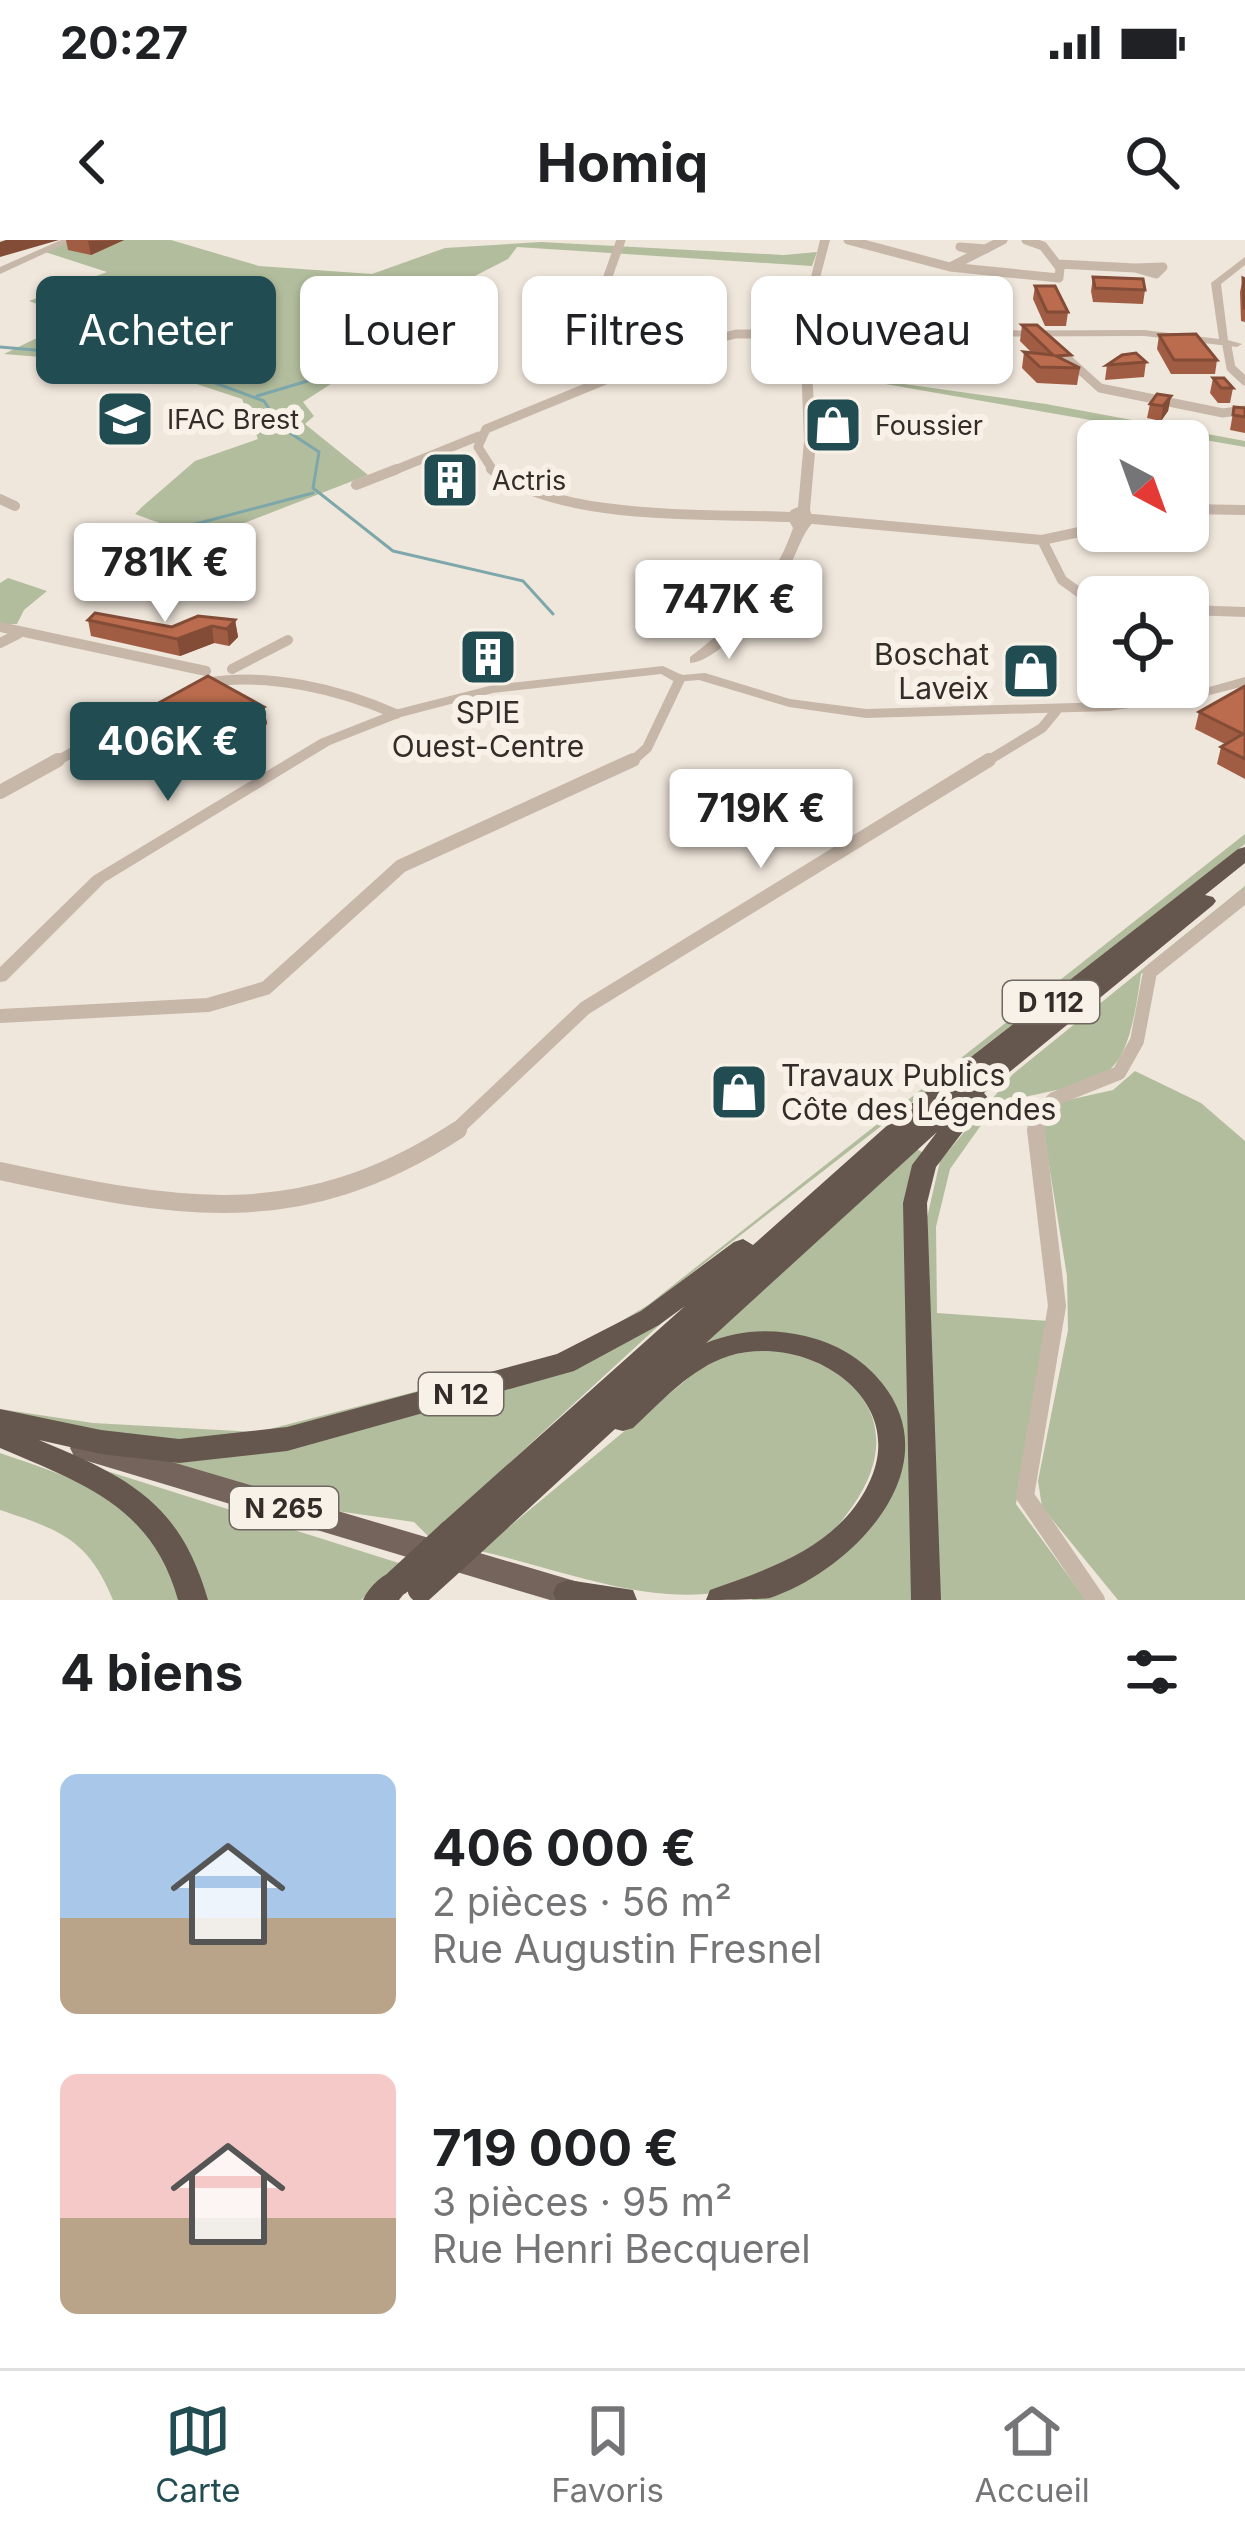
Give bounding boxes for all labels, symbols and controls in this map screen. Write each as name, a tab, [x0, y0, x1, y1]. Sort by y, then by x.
text: 20:27	[60, 15, 188, 70]
icon: back	[60, 129, 126, 195]
icon: search	[1119, 129, 1185, 195]
text: Homiq	[537, 130, 708, 195]
chip: Acheter	[36, 276, 276, 384]
chip: Louer	[300, 276, 498, 384]
chip: Filtres	[522, 276, 727, 384]
chip: Nouveau	[751, 276, 1013, 384]
school or university icon: IFAC Brest	[94, 388, 156, 450]
shop icon: Foussier	[802, 394, 864, 456]
place label: IFAC Brest	[167, 403, 299, 436]
place label: Foussier	[875, 409, 983, 442]
north arrow	[1077, 420, 1209, 552]
map controls	[1077, 420, 1209, 708]
building icon: Actris	[419, 449, 481, 511]
place label: Actris	[492, 464, 566, 497]
pin: 781K €	[67, 523, 263, 625]
text: 781K €	[101, 538, 229, 585]
pin: 747K €	[631, 560, 827, 662]
text: 747K €	[662, 575, 796, 622]
button: locate	[1077, 576, 1209, 708]
building icon: SPIE Ouest-Centre	[457, 626, 519, 688]
place label: Boschat Laveix	[874, 636, 989, 706]
shop icon: Boschat Laveix	[1000, 640, 1062, 702]
place label: SPIE Ouest-Centre	[392, 694, 584, 764]
pin: 406K €	[70, 702, 266, 804]
text: 406K €	[97, 717, 239, 764]
pin: 719K €	[663, 769, 859, 871]
text: 719K €	[697, 784, 825, 831]
road number: D 112	[1003, 981, 1099, 1023]
place label: Travaux Publics Côte des Légendes	[781, 1057, 1056, 1127]
shop icon: Travaux Publics Côte des Légendes	[708, 1061, 770, 1123]
road number: N 12	[419, 1373, 503, 1415]
road number: N 265	[230, 1487, 338, 1529]
icon: filters	[1119, 1639, 1185, 1705]
text: 4 biens	[60, 1642, 243, 1703]
text: 406 000 €	[432, 1817, 696, 1878]
icon: home	[156, 1822, 300, 1966]
text: 2 pièces · 56 m²	[432, 1878, 732, 1925]
text: Rue Augustin Fresnel	[432, 1925, 822, 1972]
text: 719 000 €	[432, 2117, 679, 2178]
icon: home	[156, 2122, 300, 2266]
text: 3 pièces · 95 m²	[432, 2178, 732, 2225]
text: Rue Henri Becquerel	[432, 2225, 811, 2272]
tab: Carte	[155, 2398, 241, 2510]
tab: Favoris	[551, 2398, 664, 2510]
tab: Accueil	[974, 2398, 1090, 2510]

